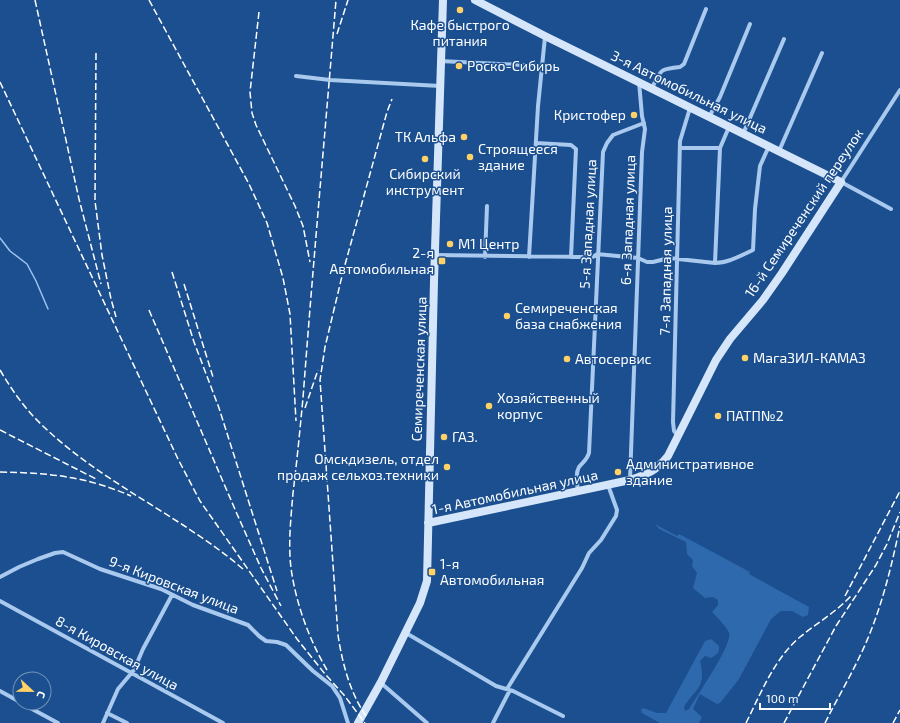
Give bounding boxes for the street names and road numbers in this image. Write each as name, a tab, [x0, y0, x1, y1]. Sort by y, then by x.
street label: 3-я Автомобильная улица	[608, 46, 770, 137]
street label: 16-й Семиреченский переулок	[741, 125, 867, 300]
street label: 6-я Западная улица	[617, 155, 638, 285]
street label: 5-я Западная улица	[576, 159, 599, 289]
street label: 7-я Западная улица	[656, 206, 675, 336]
street label: Семиреченская улица	[407, 296, 430, 442]
street label: 1-я Автомобильная улица	[430, 466, 599, 517]
street label: 9-я Кировская улица	[107, 552, 241, 617]
street label: 8-я Кировская улица	[53, 612, 182, 693]

